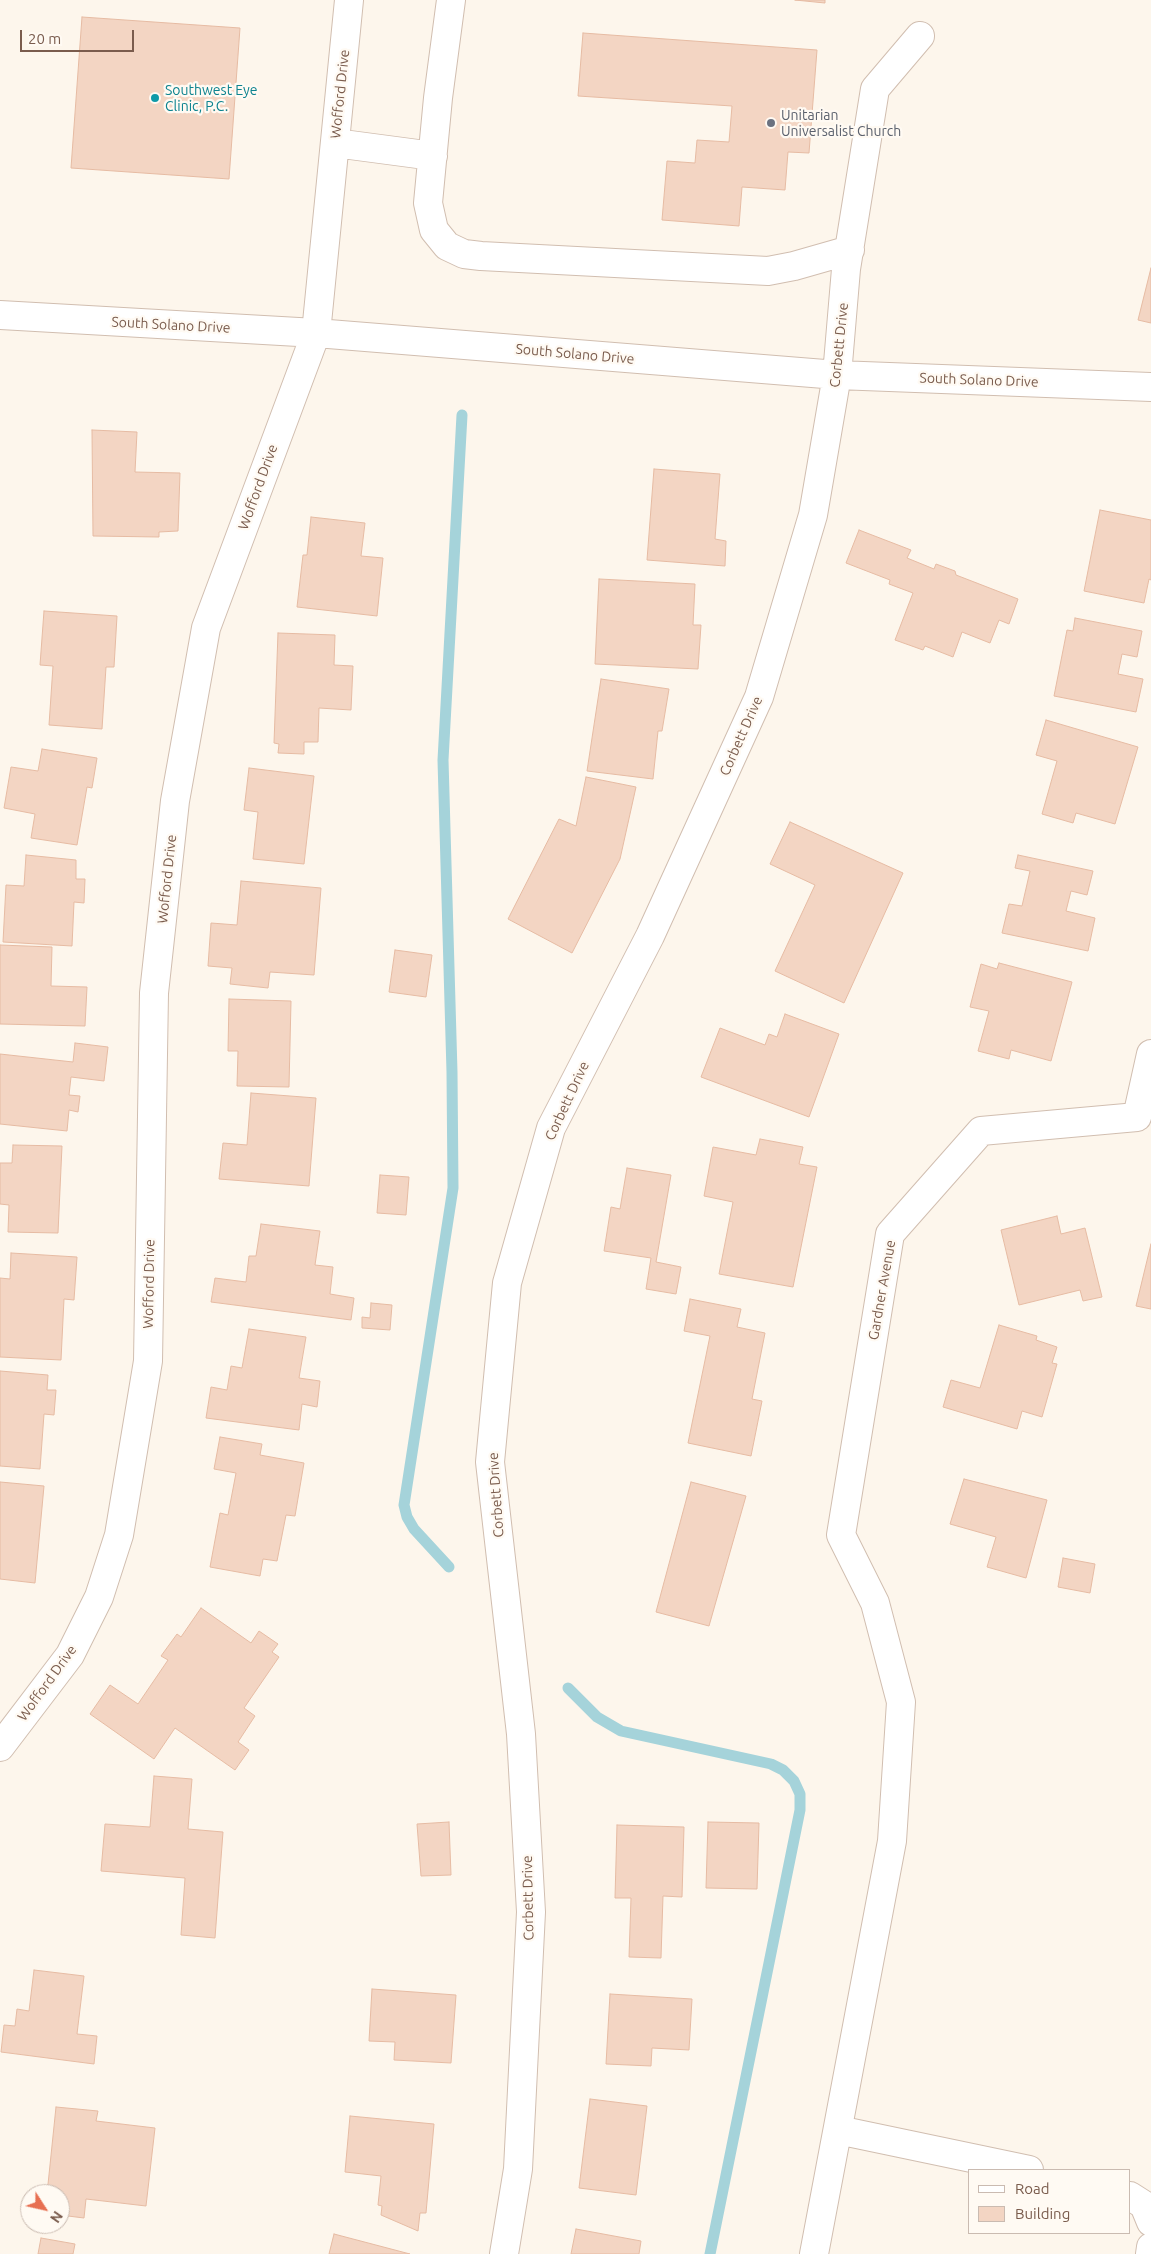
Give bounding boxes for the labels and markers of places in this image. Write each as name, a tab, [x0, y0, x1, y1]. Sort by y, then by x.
place label: Southwest Eye Clinic, P.C.	[165, 82, 257, 114]
marker: Southwest Eye Clinic, P.C.	[149, 92, 161, 104]
place label: Unitarian Universalist Church	[781, 107, 901, 140]
marker: Unitarian Universalist Church	[765, 117, 777, 129]

